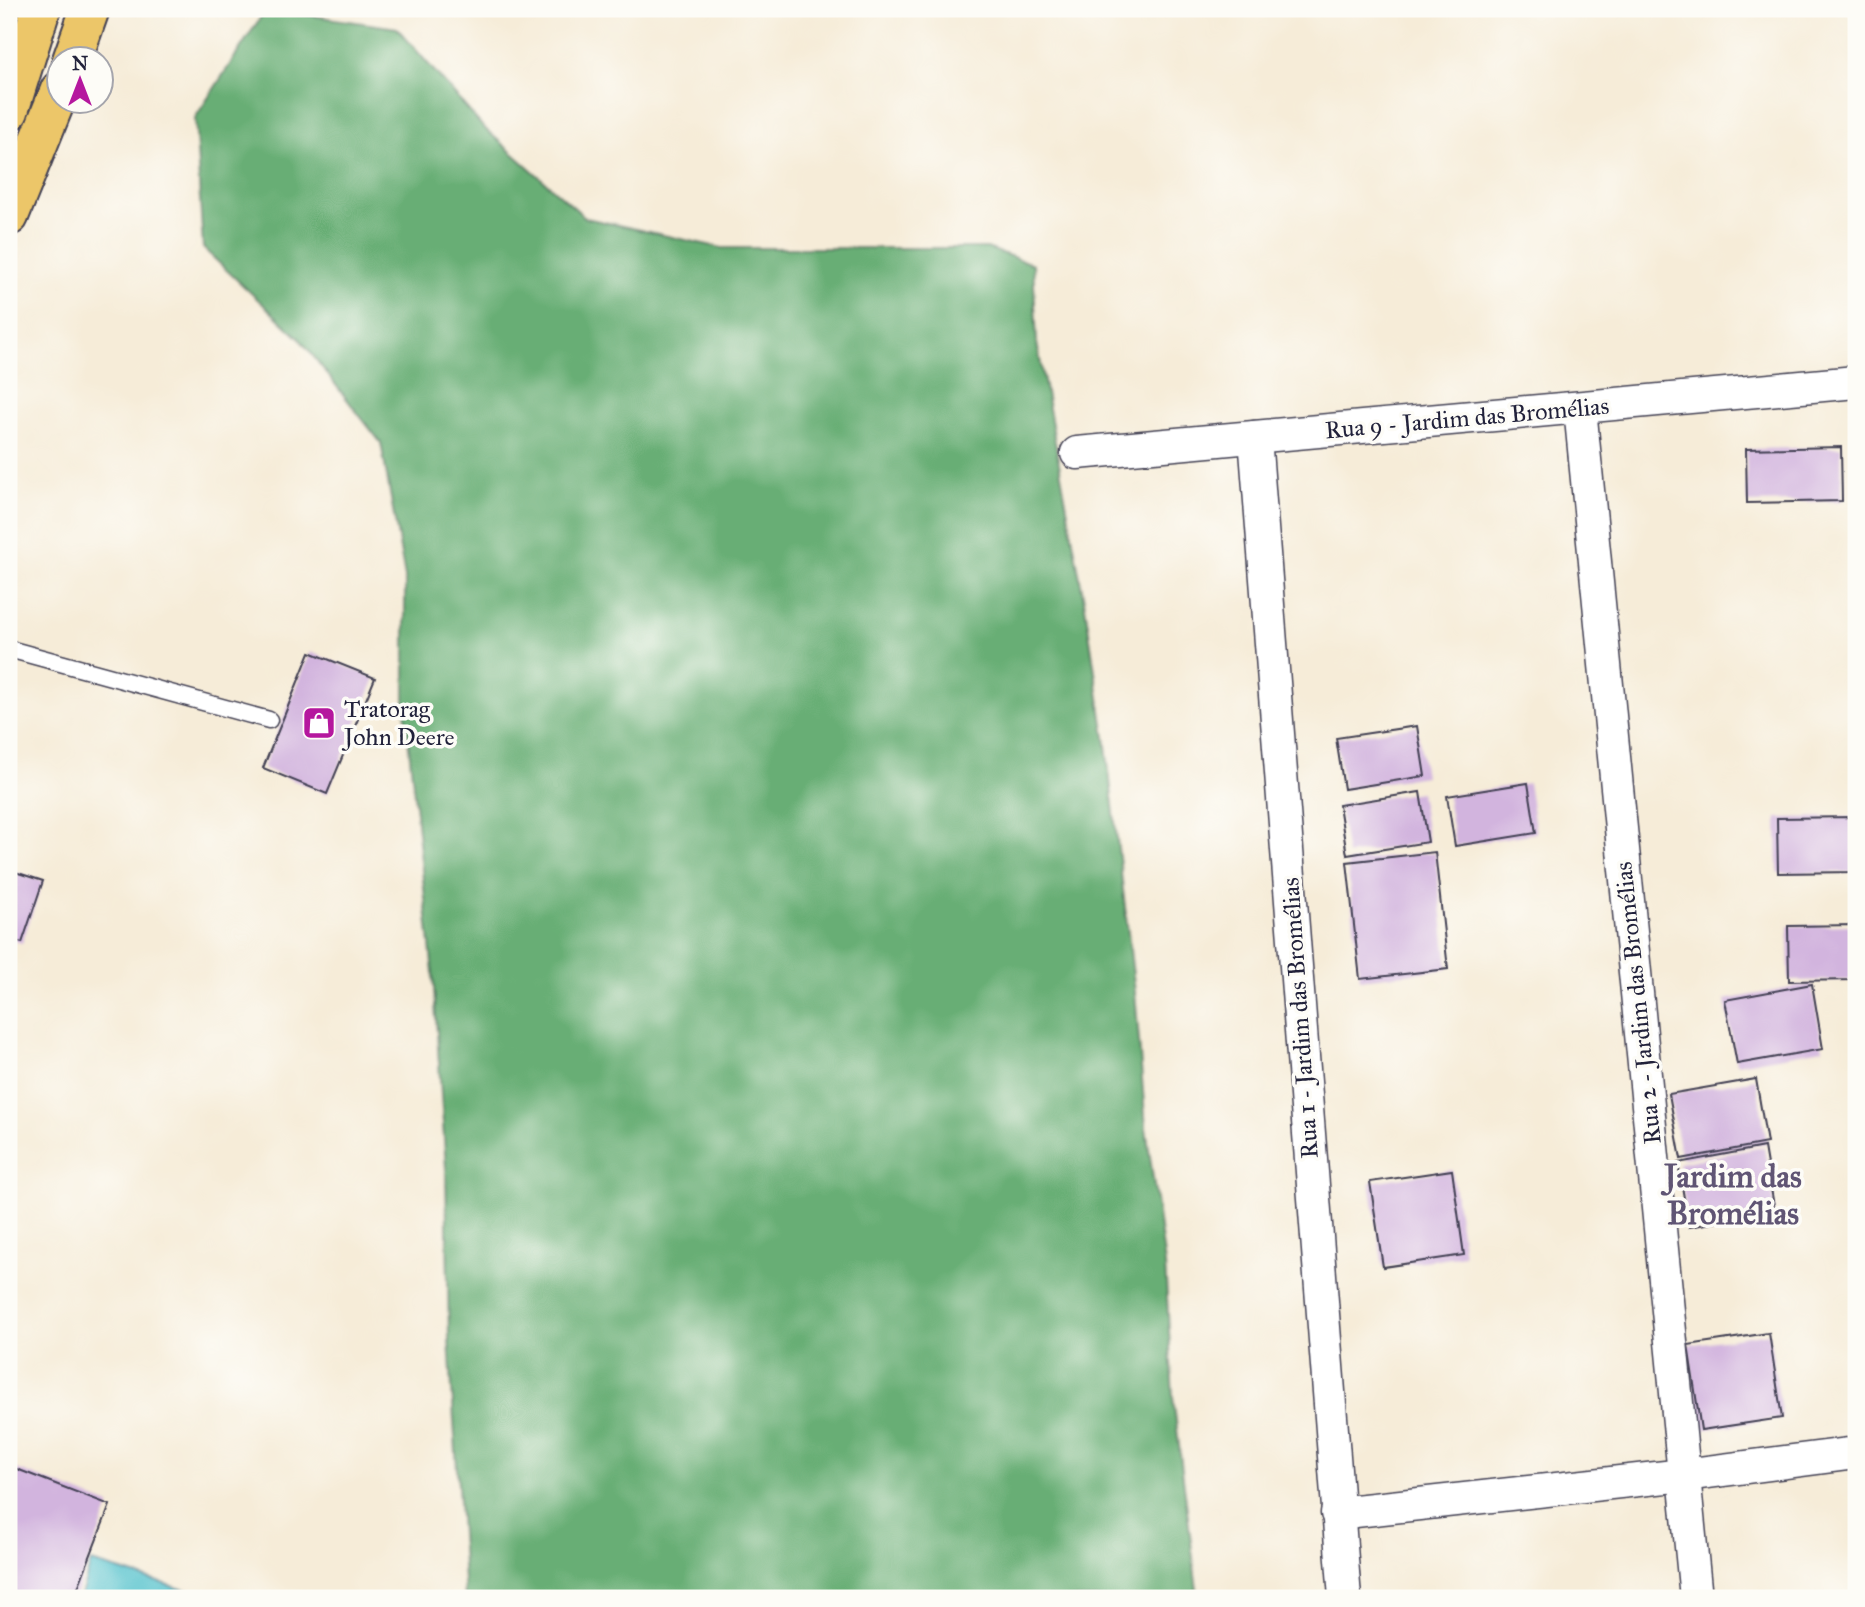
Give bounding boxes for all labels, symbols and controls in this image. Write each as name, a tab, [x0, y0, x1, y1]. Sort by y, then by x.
north arrow	[46, 46, 116, 116]
text: N	[72, 52, 88, 75]
street label: Rua 9 - Jardim das Bromélias	[1324, 391, 1610, 445]
place label: Tratorag John Deere	[341, 694, 455, 752]
shop icon: Tratorag John Deere	[300, 704, 338, 742]
street label: Rua 2 - Jardim das Bromélias	[1608, 860, 1668, 1146]
street label: Rua 1 - Jardim das Bromélias	[1275, 876, 1325, 1160]
district label: Jardim das Bromélias	[1660, 1157, 1802, 1233]

